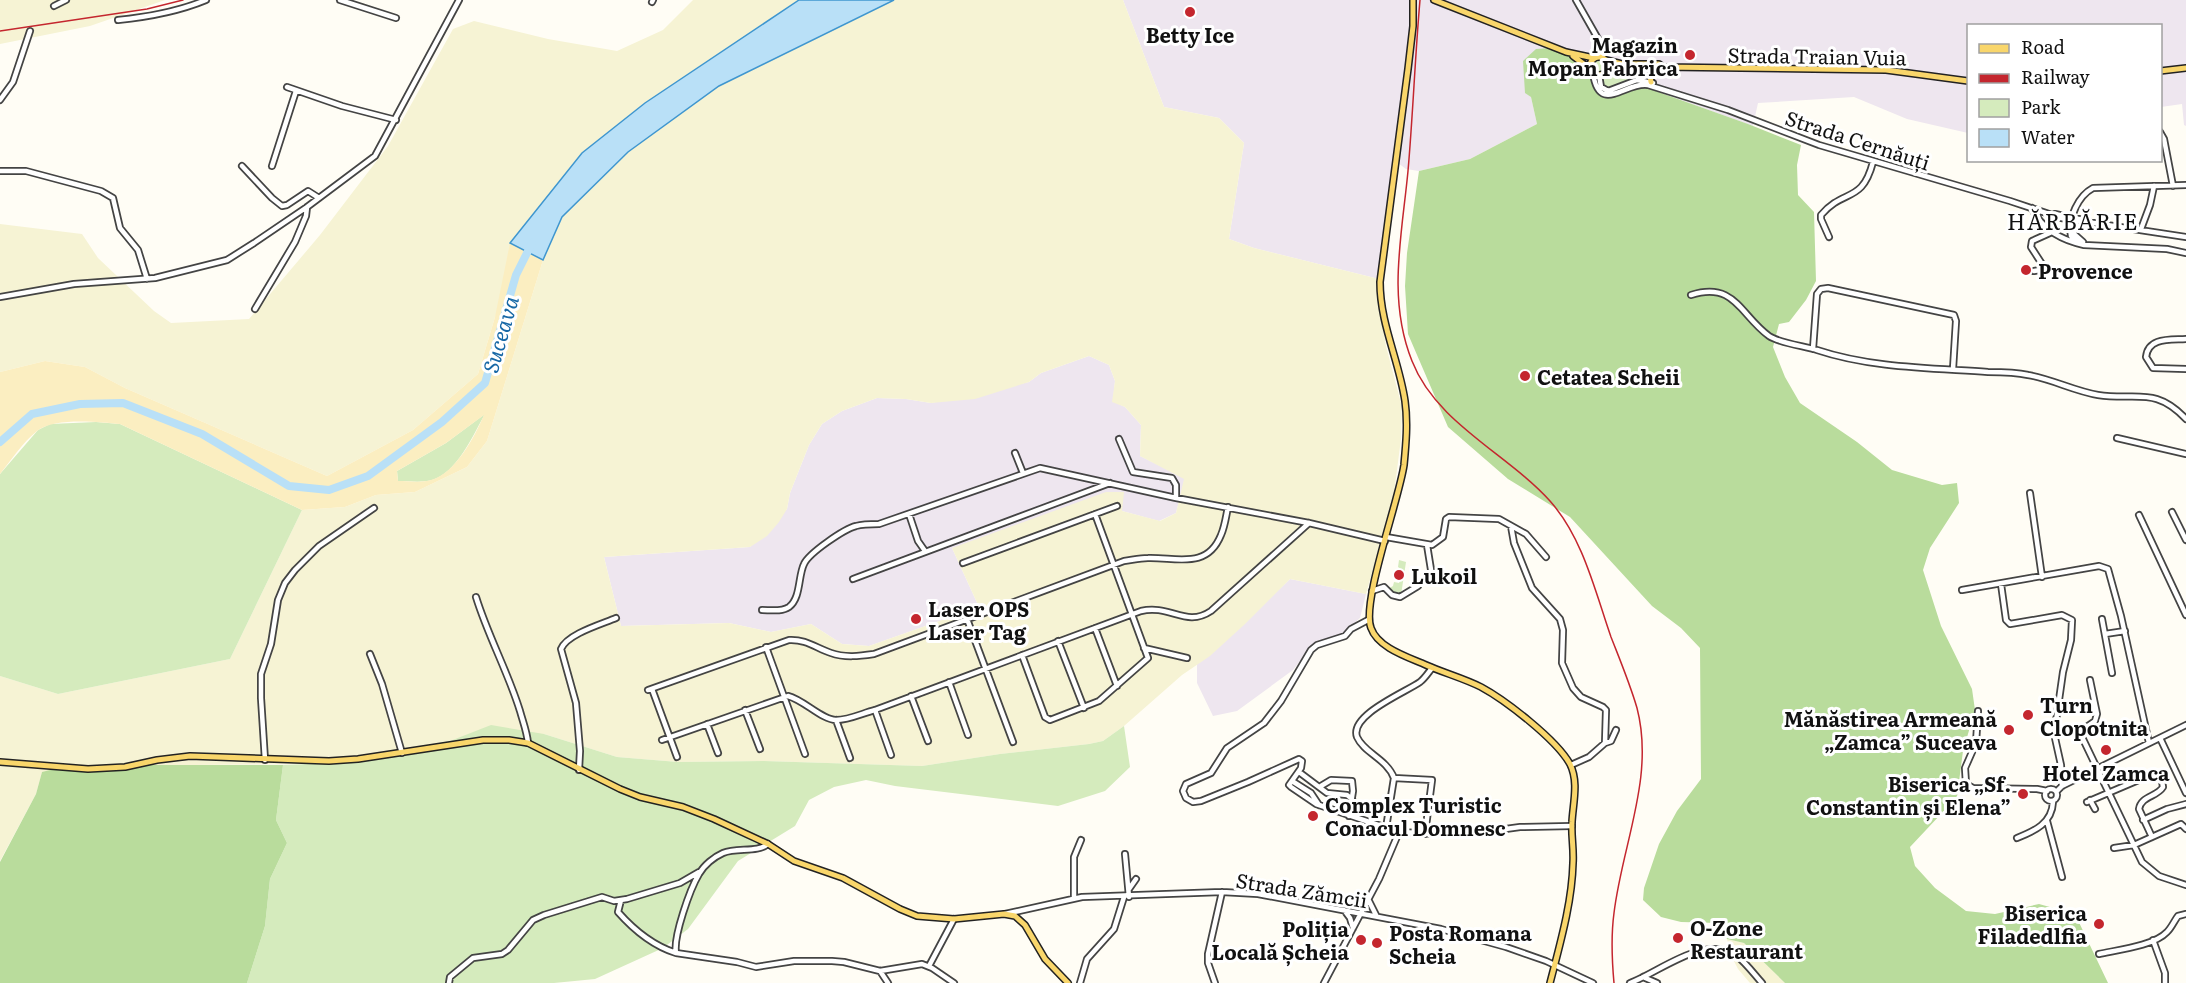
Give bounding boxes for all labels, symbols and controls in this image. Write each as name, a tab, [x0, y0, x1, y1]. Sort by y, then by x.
marker: Betty Ice	[1183, 5, 1197, 19]
place label: Betty Ice	[1146, 19, 1234, 49]
legend	[1967, 24, 2162, 162]
place label: Magazin Mopan Fabrica	[1527, 29, 1678, 82]
text: Road	[2021, 33, 2065, 60]
street label: Strada Traian Vuia	[1727, 38, 1907, 72]
marker: Magazin Mopan Fabrica	[1683, 48, 1697, 62]
text: Railway	[2021, 63, 2090, 90]
text: Park	[2021, 93, 2062, 120]
street label: Strada Cernăuți	[1782, 101, 1935, 177]
text: Water	[2021, 123, 2075, 150]
district label: HĂRBĂRIE	[2007, 204, 2139, 237]
place label: Provence	[2038, 255, 2133, 285]
marker: Provence	[2019, 263, 2033, 277]
water label: Suceava	[473, 292, 525, 376]
place label: Cetatea Scheii	[1537, 361, 1680, 391]
marker: Cetatea Scheii	[1518, 369, 1532, 383]
place label: Lukoil	[1411, 560, 1477, 590]
marker: Lukoil	[1392, 568, 1406, 582]
place label: Laser OPS Laser Tag	[928, 593, 1029, 646]
marker: Laser OPS Laser Tag	[909, 612, 923, 626]
place label: Turn Clopotnita	[2040, 689, 2149, 742]
place label: Mănăstirea Armeană „Zamca” Suceava	[1784, 703, 1997, 756]
marker: Turn Clopotnita	[2021, 708, 2035, 722]
marker: Mănăstirea Armeană „Zamca” Suceava	[2002, 723, 2016, 737]
marker: Hotel Zamca	[2099, 743, 2113, 757]
place label: Hotel Zamca	[2042, 757, 2170, 787]
place label: Biserica „Sf. Constantin și Elena”	[1806, 768, 2011, 822]
marker: Biserica „Sf. Constantin și Elena”	[2016, 787, 2030, 801]
place label: Complex Turistic Conacul Domnesc	[1325, 789, 1506, 842]
marker: Complex Turistic Conacul Domnesc	[1306, 809, 1320, 823]
street label: Strada Zămcii	[1234, 864, 1370, 914]
place label: Biserica Filadedlfia	[1977, 897, 2087, 950]
place label: O-Zone Restaurant	[1690, 912, 1803, 965]
place label: Poliția Locală Șcheia	[1211, 913, 1349, 967]
place label: Posta Romana Scheia	[1389, 917, 1532, 970]
marker: Biserica Filadedlfia	[2092, 917, 2106, 931]
marker: O-Zone Restaurant	[1671, 931, 1685, 945]
marker: Poliția Locală Șcheia	[1354, 933, 1368, 947]
marker: Posta Romana Scheia	[1370, 936, 1384, 950]

